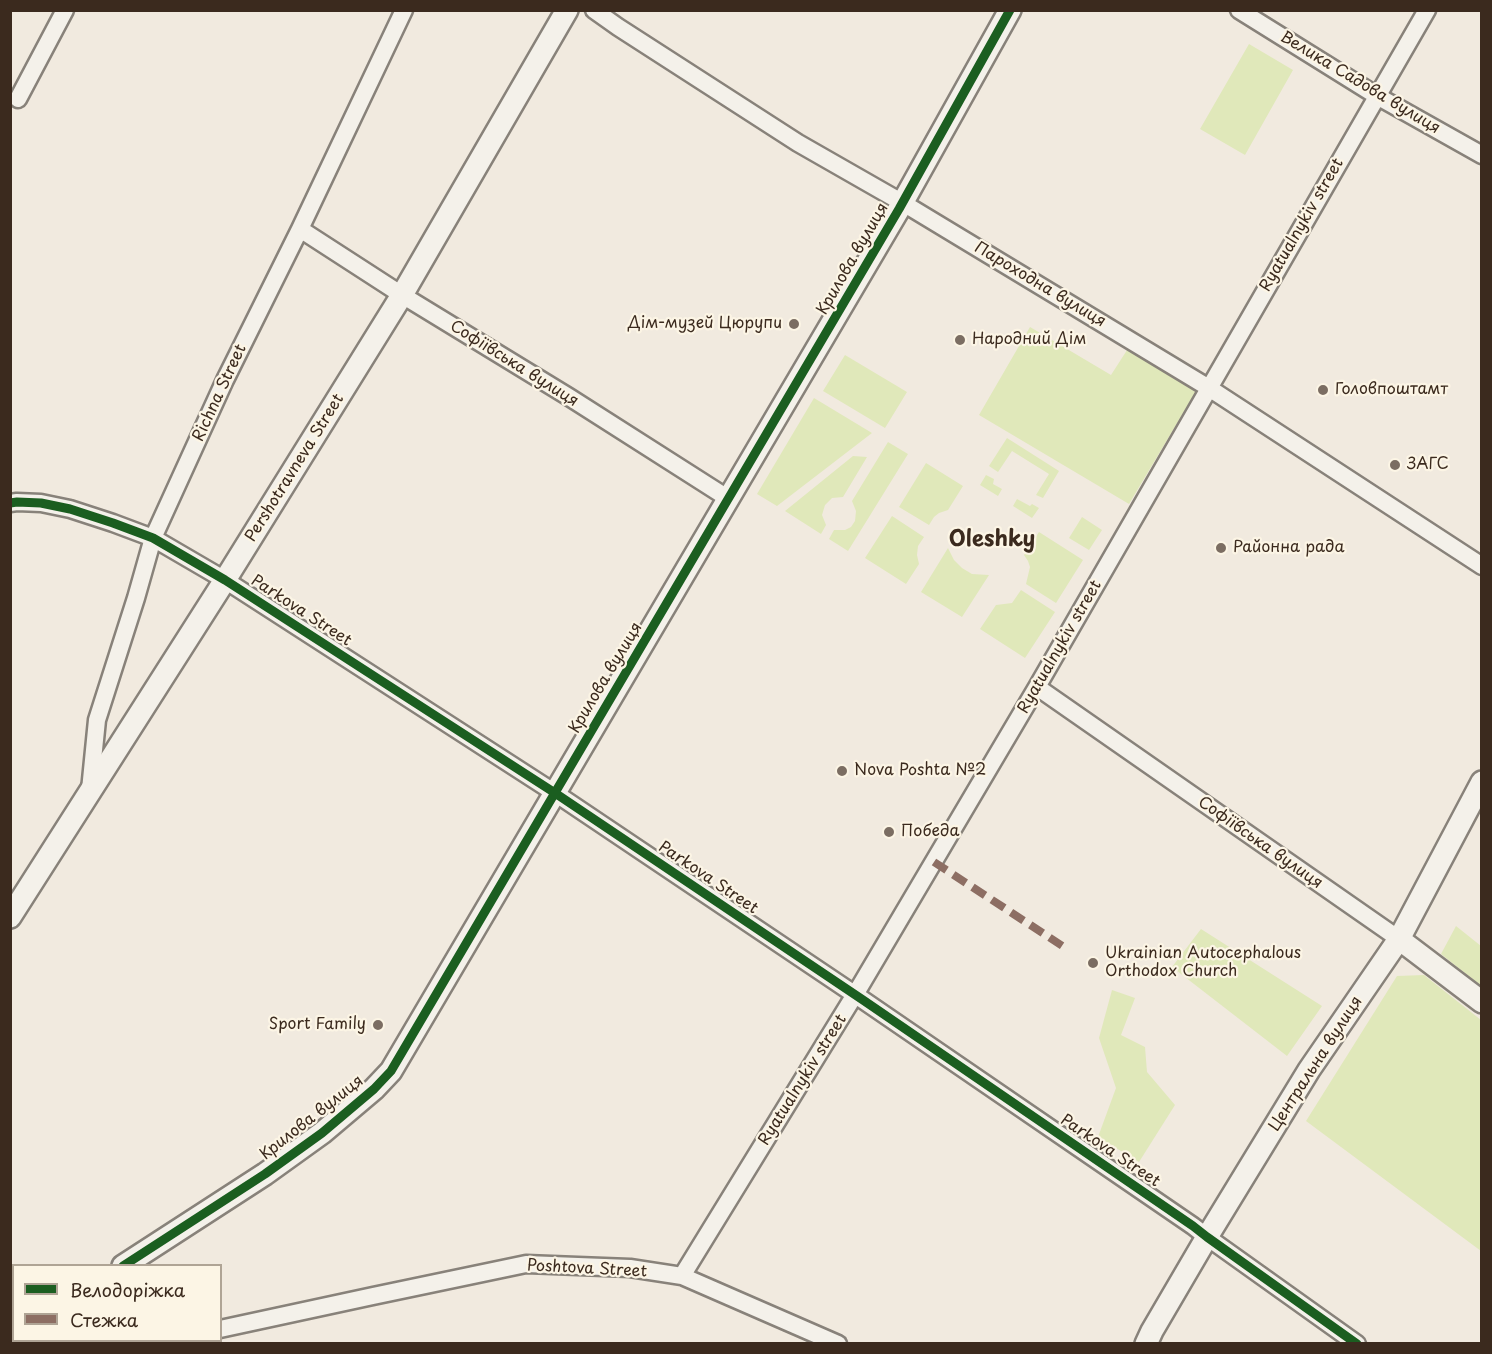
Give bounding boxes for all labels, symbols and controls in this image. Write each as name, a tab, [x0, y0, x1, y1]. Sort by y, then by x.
street label: Велика Садова вулиця	[1277, 28, 1443, 138]
street label: Ryatualnykiv street	[1256, 155, 1348, 295]
street label: Крилова вулиця	[813, 200, 893, 318]
street label: Пароходна вулиця	[971, 238, 1109, 332]
place label: Дім-музей Цюрупи	[628, 314, 782, 334]
street label: Софіївська вулиця	[446, 317, 582, 411]
marker: Дім-музей Цюрупи	[787, 317, 801, 331]
place label: Народний Дім	[972, 330, 1086, 350]
marker: Народний Дім	[953, 333, 967, 347]
street label: Richna Street	[189, 341, 251, 445]
place label: Головпоштамт	[1335, 380, 1448, 400]
marker: Головпоштамт	[1316, 383, 1330, 397]
street label: Pershotravneva Street	[242, 391, 348, 545]
place label: ЗАГС	[1407, 455, 1449, 475]
marker: ЗАГС	[1388, 458, 1402, 472]
district label: Oleshky	[949, 527, 1035, 553]
place label: Районна рада	[1233, 538, 1344, 558]
marker: Районна рада	[1214, 541, 1228, 555]
street label: Parkova Street	[247, 571, 355, 651]
street label: Ryatualnykiv street	[1014, 577, 1106, 717]
street label: Крилова вулиця	[565, 619, 647, 737]
place label: Nova Poshta №2	[854, 761, 986, 781]
marker: Nova Poshta №2	[835, 764, 849, 778]
street label: Софіївська вулиця	[1194, 793, 1326, 893]
place label: Победа	[901, 822, 959, 842]
marker: Победа	[882, 825, 896, 839]
street label: Parkova Street	[655, 838, 761, 918]
place label: Ukrainian Autocephalous Orthodox Church	[1105, 944, 1301, 982]
marker: Ukrainian Autocephalous Orthodox Church	[1086, 956, 1100, 970]
street label: Центральна вулиця	[1265, 993, 1367, 1135]
street label: Ryatualnykiv street	[755, 1011, 851, 1149]
place label: Sport Family	[269, 1015, 366, 1035]
marker: Sport Family	[371, 1018, 385, 1032]
street label: Крилова вулиця	[257, 1072, 367, 1164]
street label: Parkova Street	[1057, 1111, 1163, 1191]
street label: Poshtova Street	[527, 1256, 647, 1282]
legend	[12, 1264, 222, 1342]
text: Велодоріжка	[70, 1276, 185, 1303]
text: Стежка	[70, 1306, 138, 1333]

